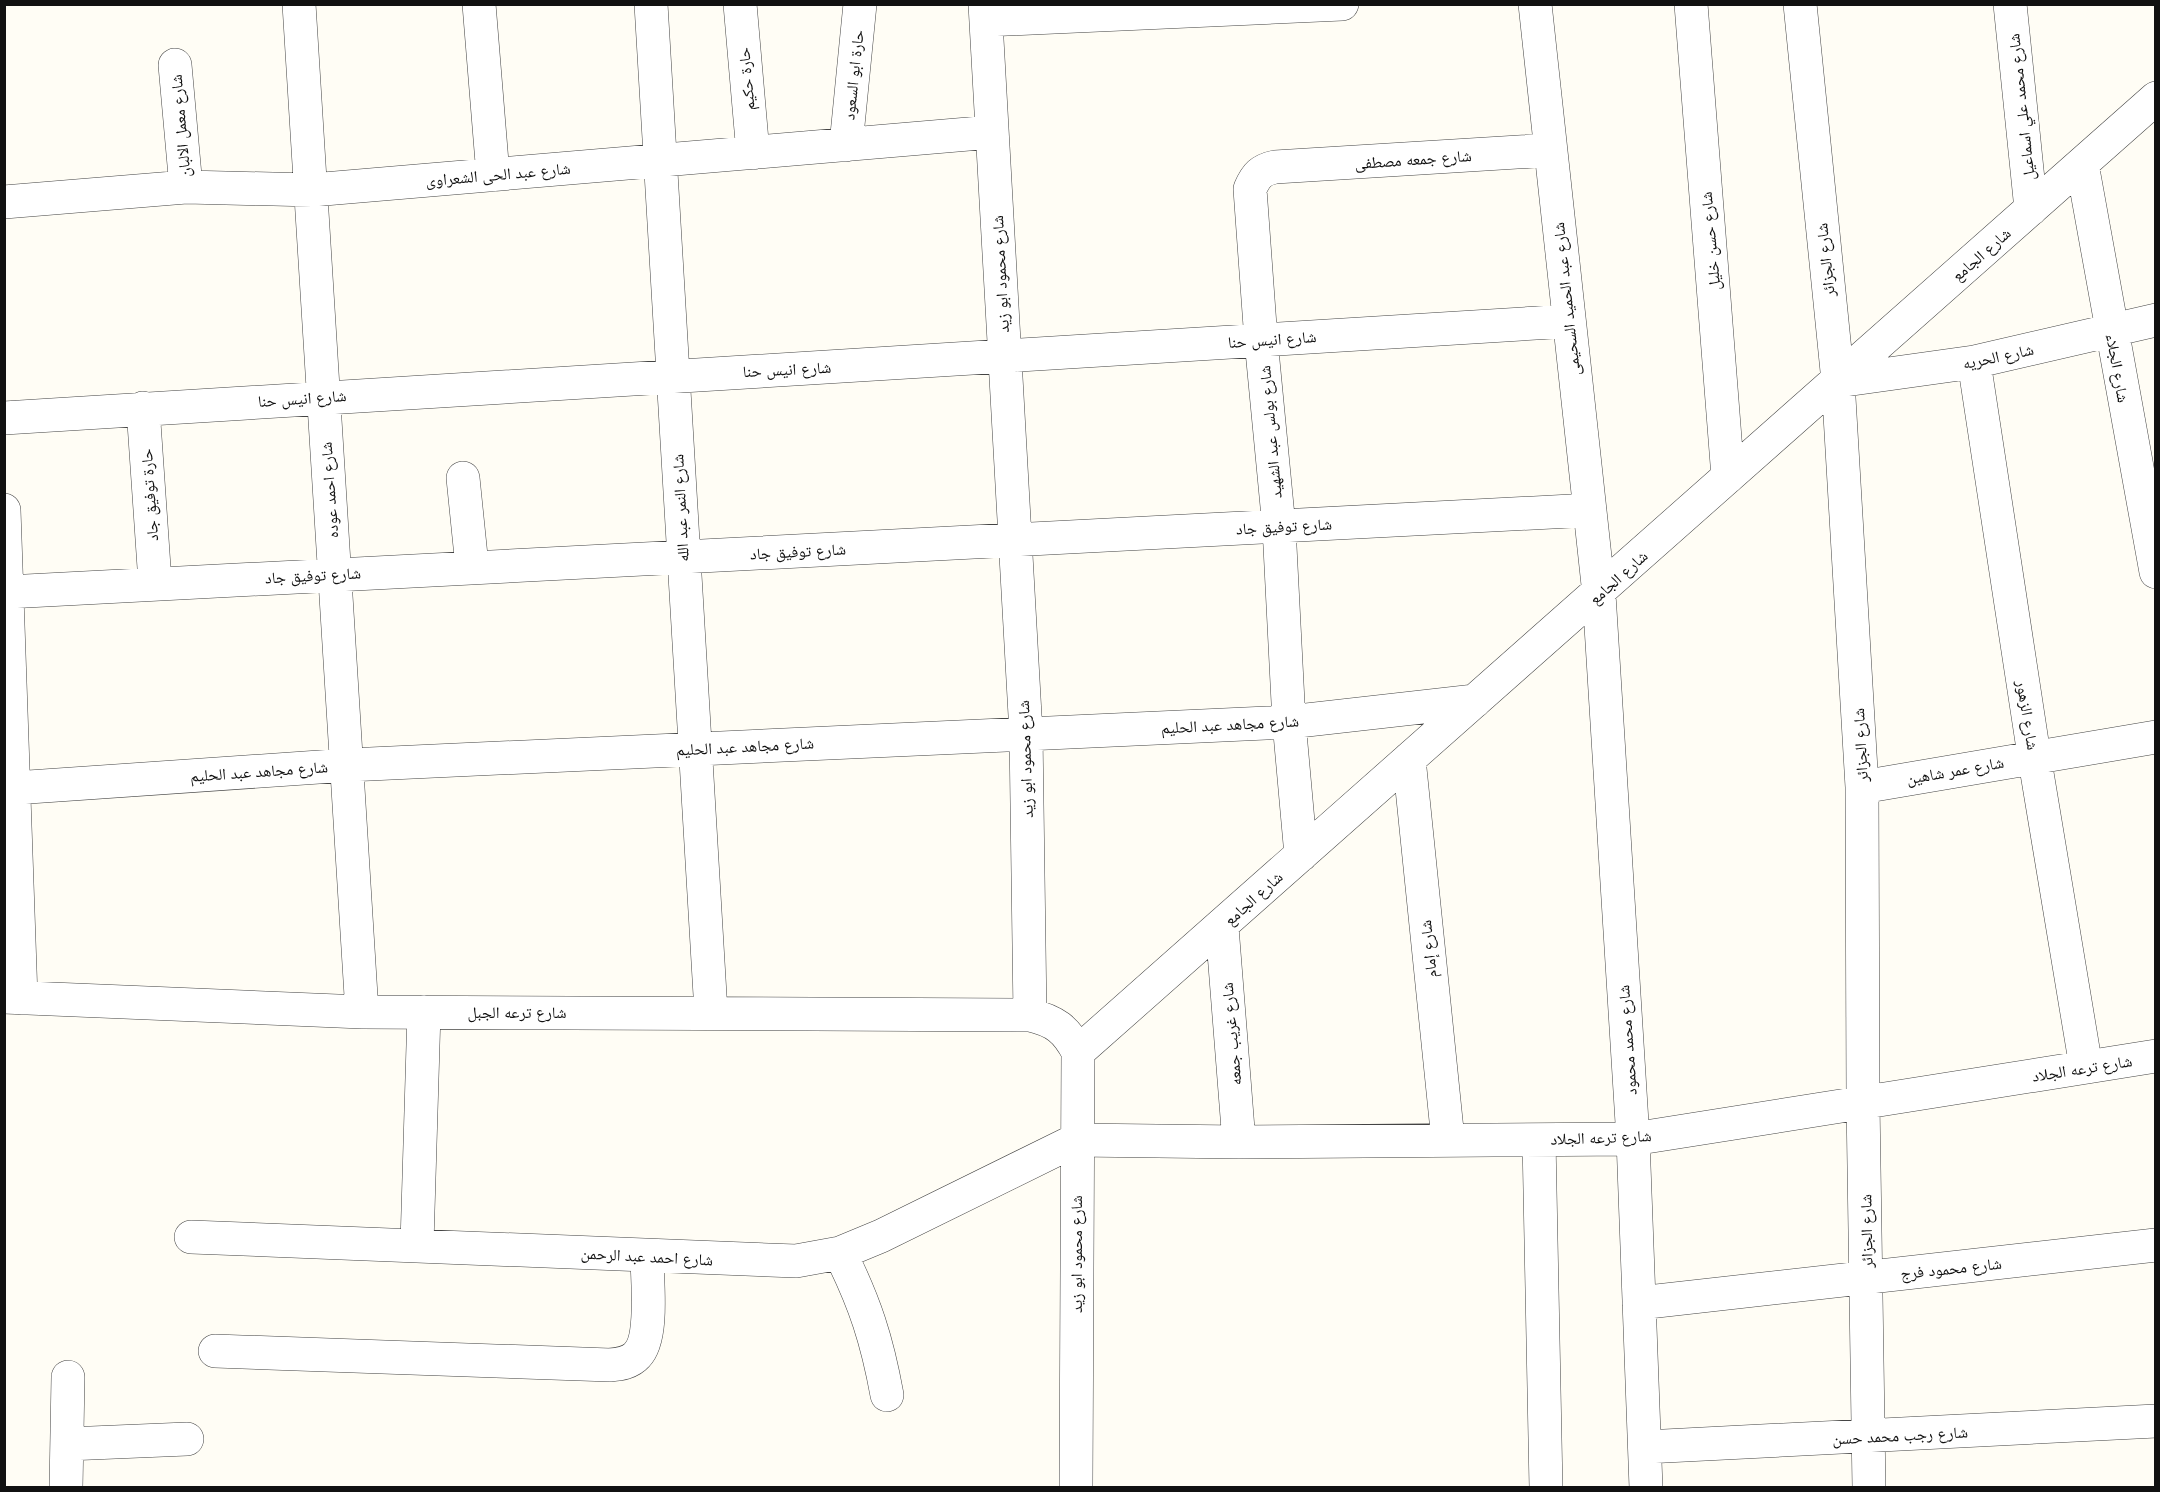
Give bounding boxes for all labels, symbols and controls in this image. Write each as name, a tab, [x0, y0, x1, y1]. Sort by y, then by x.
street label: حارة ابو السعود	[838, 29, 868, 121]
street label: شارع محمد علي اسماعيل	[2003, 32, 2042, 181]
street label: حارة حكيم	[733, 47, 760, 111]
street label: شارع معمل الالبان	[166, 74, 195, 178]
street label: شارع جمعه مصطفى	[1354, 145, 1472, 174]
street label: شارع عبد الحى الشعراوى	[425, 158, 571, 191]
street label: شارع حسن خليل	[1696, 191, 1725, 291]
street label: شارع محمود ابو زيد	[987, 215, 1014, 333]
street label: شارع عبد الحميد السحيمى	[1548, 221, 1585, 377]
street label: شارع الجزائر	[1811, 222, 1840, 299]
street label: شارع الجامع	[1947, 223, 2015, 286]
street label: شارع انيس حنا	[1227, 326, 1317, 353]
street label: شارع الجلاء	[2101, 332, 2134, 404]
street label: شارع الحريه	[1961, 339, 2036, 374]
street label: شارع انيس حنا	[742, 357, 832, 382]
street label: شارع بولس عبد الشهيد	[1254, 365, 1287, 499]
street label: شارع انيس حنا	[257, 385, 347, 412]
street label: شارع احمد عوده	[316, 441, 343, 539]
street label: حارة توفيق جاد	[136, 448, 163, 542]
street label: شارع النمر عبد الله	[667, 454, 694, 562]
street label: شارع توفيق جاد	[1235, 513, 1333, 540]
street label: شارع توفيق جاد	[749, 538, 847, 565]
street label: شارع الجامع	[1585, 546, 1652, 609]
street label: شارع توفيق جاد	[264, 562, 362, 589]
street label: شارع الزهور	[2011, 678, 2043, 752]
street label: شارع محمود ابو زيد	[1013, 700, 1038, 818]
street label: شارع الجزائر	[1848, 707, 1873, 783]
street label: شارع مجاهد عبد الحليم	[1160, 710, 1300, 739]
street label: شارع مجاهد عبد الحليم	[675, 732, 815, 761]
street label: شارع عمر شاهين	[1905, 752, 2005, 789]
street label: شارع مجاهد عبد الحليم	[189, 756, 329, 787]
street label: شارع الجامع	[1220, 867, 1287, 930]
street label: شارع إمام	[1415, 919, 1442, 979]
street label: شارع غريب جمعه	[1217, 982, 1246, 1086]
street label: شارع محمد محمود	[1613, 984, 1642, 1096]
street label: شارع ترعه الجبل	[468, 1002, 566, 1023]
street label: شارع ترعه الجلاد	[2031, 1050, 2134, 1087]
street label: شارع ترعه الجلاد	[1550, 1125, 1652, 1150]
street label: شارع الجزائر	[1855, 1194, 1878, 1269]
street label: شارع محمود ابو زيد	[1066, 1195, 1087, 1313]
street label: شارع احمد عبد الرحمن	[580, 1243, 714, 1270]
street label: شارع محمود فرج	[1899, 1253, 2003, 1284]
street label: شارع رجب محمد حسن	[1832, 1421, 1968, 1450]

